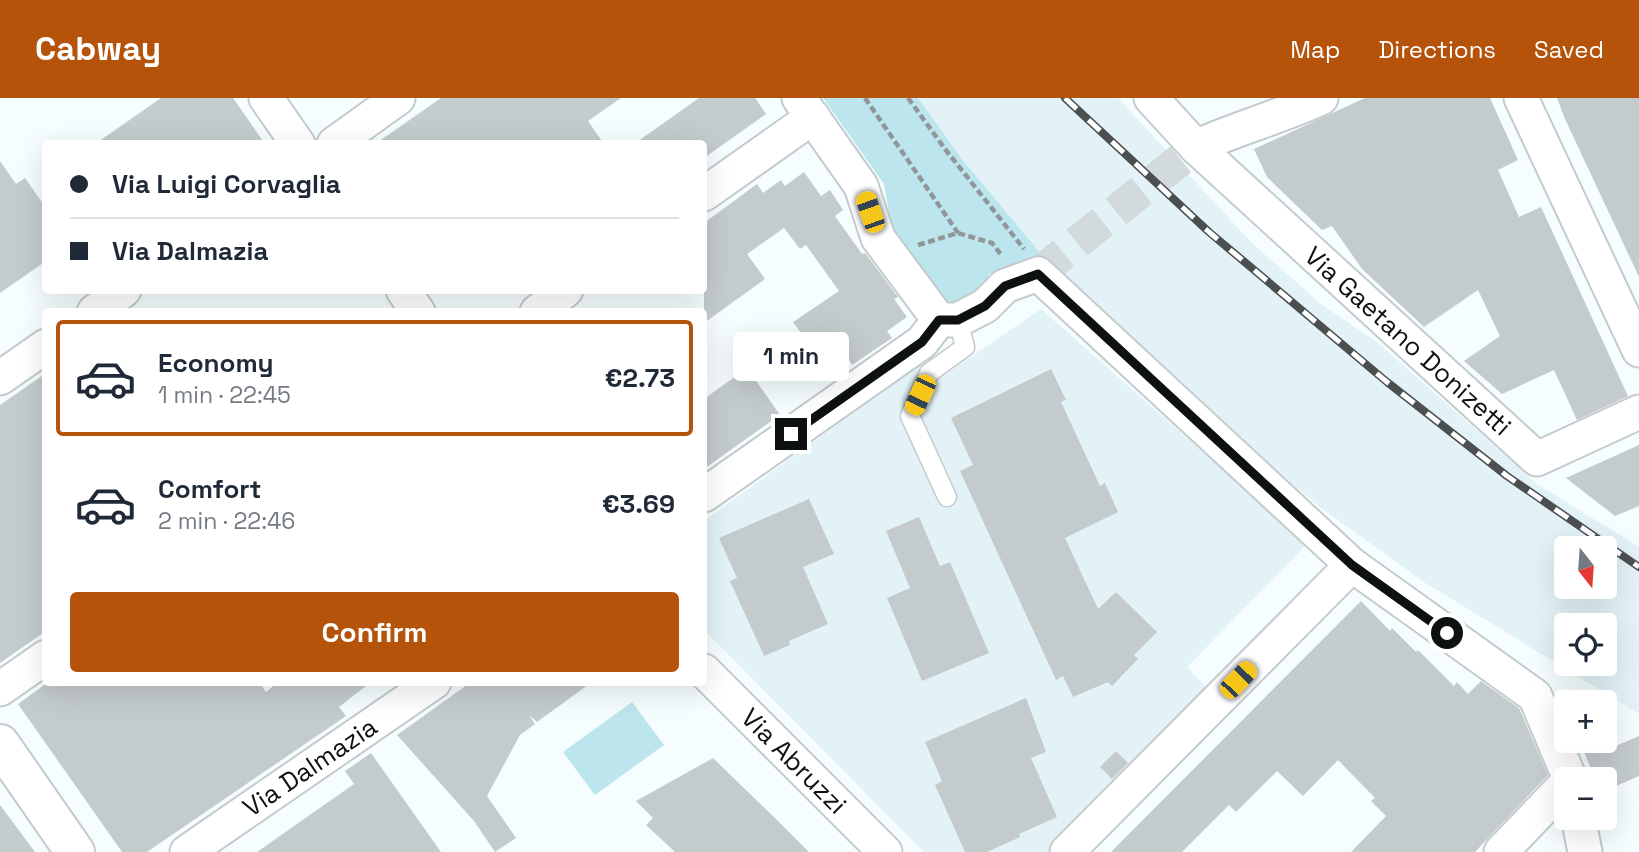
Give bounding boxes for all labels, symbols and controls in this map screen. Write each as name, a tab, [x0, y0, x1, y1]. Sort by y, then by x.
text: Cabway	[35, 28, 161, 70]
text: Map	[1290, 34, 1340, 65]
text: Directions	[1378, 34, 1496, 65]
text: Saved	[1534, 34, 1604, 65]
text: Via Luigi Corvaglia	[112, 167, 341, 201]
car	[854, 189, 887, 235]
text: Via Dalmazia	[112, 234, 269, 268]
street label: Via Gaetano Donizetti	[1297, 239, 1519, 443]
callout: 1 min	[733, 332, 849, 382]
text: 1 min	[763, 341, 819, 371]
text: Economy	[158, 346, 274, 380]
icon: car	[74, 347, 137, 410]
text: €2.73	[605, 361, 675, 395]
car	[902, 372, 939, 418]
text: 1 min · 22:45	[158, 380, 291, 410]
route end	[775, 418, 807, 450]
text: Comfort	[158, 472, 261, 506]
icon: car	[74, 473, 137, 536]
text: €3.69	[602, 487, 675, 521]
text: 2 min · 22:46	[158, 506, 295, 536]
north arrow	[1554, 536, 1617, 598]
map controls	[1554, 536, 1617, 830]
button: Confirm	[70, 592, 679, 672]
button: locate	[1554, 613, 1617, 676]
route start	[1431, 617, 1463, 649]
car	[1216, 658, 1261, 702]
button: +	[1554, 690, 1617, 753]
street label: Via Abruzzi	[734, 701, 854, 821]
street label: Via Dalmazia	[236, 710, 384, 824]
button: −	[1554, 767, 1617, 830]

